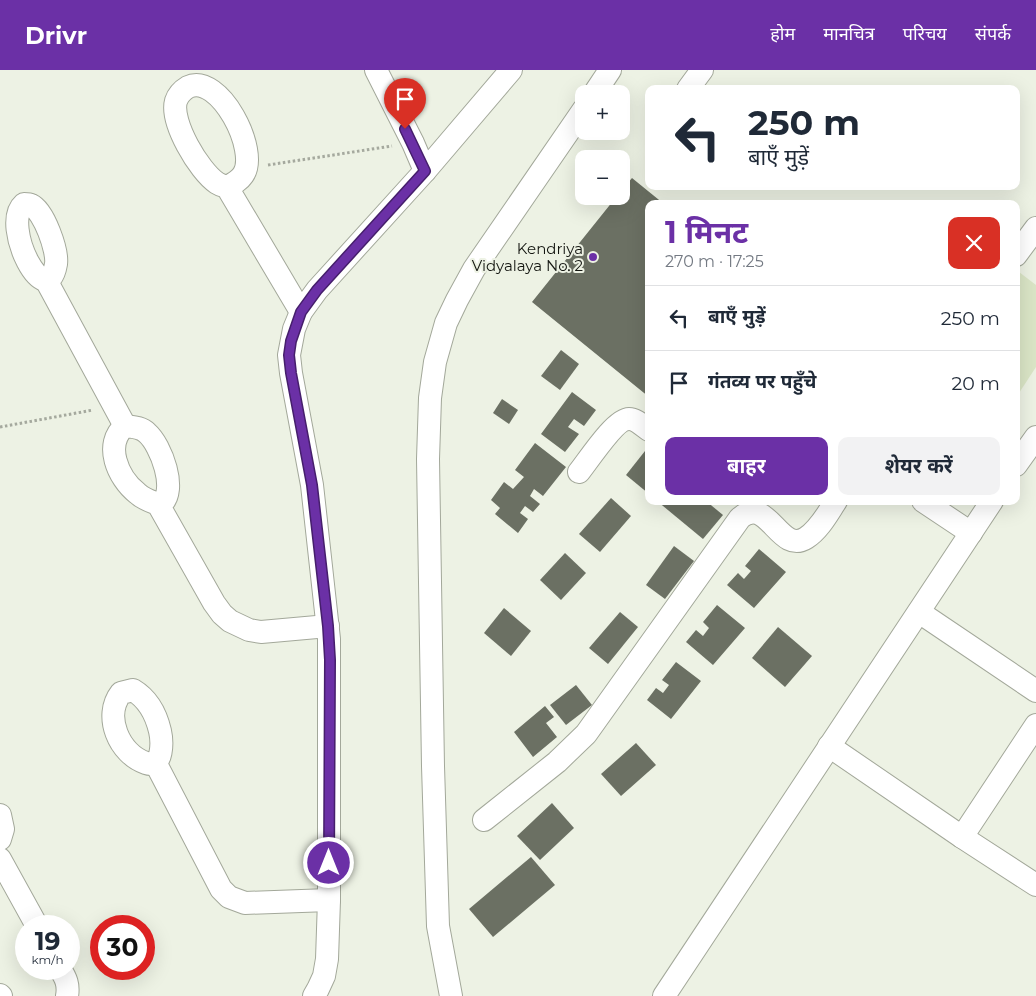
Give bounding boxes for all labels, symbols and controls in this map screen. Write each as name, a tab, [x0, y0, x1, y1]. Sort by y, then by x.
text: Drivr	[25, 21, 87, 50]
text: होम	[770, 23, 795, 45]
text: मानचित्र	[823, 23, 875, 45]
text: परिचय	[903, 23, 947, 45]
text: संपर्क	[975, 23, 1011, 45]
pin	[384, 78, 426, 129]
icon: arrive	[391, 85, 419, 113]
map controls	[575, 85, 630, 205]
button: +	[575, 85, 630, 140]
text: 250 m	[748, 101, 860, 144]
icon: left	[665, 105, 730, 170]
text: बाएँ मुड़ें	[748, 144, 809, 171]
button: −	[575, 150, 630, 205]
text: 1 मिनट	[665, 214, 748, 251]
button: close	[948, 217, 1000, 269]
place label: Kendriya Vidyalaya No. 2	[472, 239, 583, 275]
marker: Kendriya Vidyalaya No. 2	[587, 251, 599, 263]
text: 270 m · 17:25	[665, 252, 764, 271]
icon: left	[665, 304, 693, 332]
text: बाएँ मुड़ें	[708, 305, 765, 328]
text: 250 m	[941, 307, 1000, 330]
icon: arrive	[665, 369, 693, 397]
text: गंतव्य पर पहुँचे	[708, 370, 816, 393]
text: 20 m	[952, 372, 1000, 395]
button: बाहर	[665, 437, 828, 495]
button: शेयर करें	[838, 437, 1000, 495]
position arrow	[302, 836, 354, 888]
speed limit sign: 30	[90, 915, 155, 980]
text: 19	[35, 926, 60, 956]
text: km/h	[31, 952, 64, 967]

